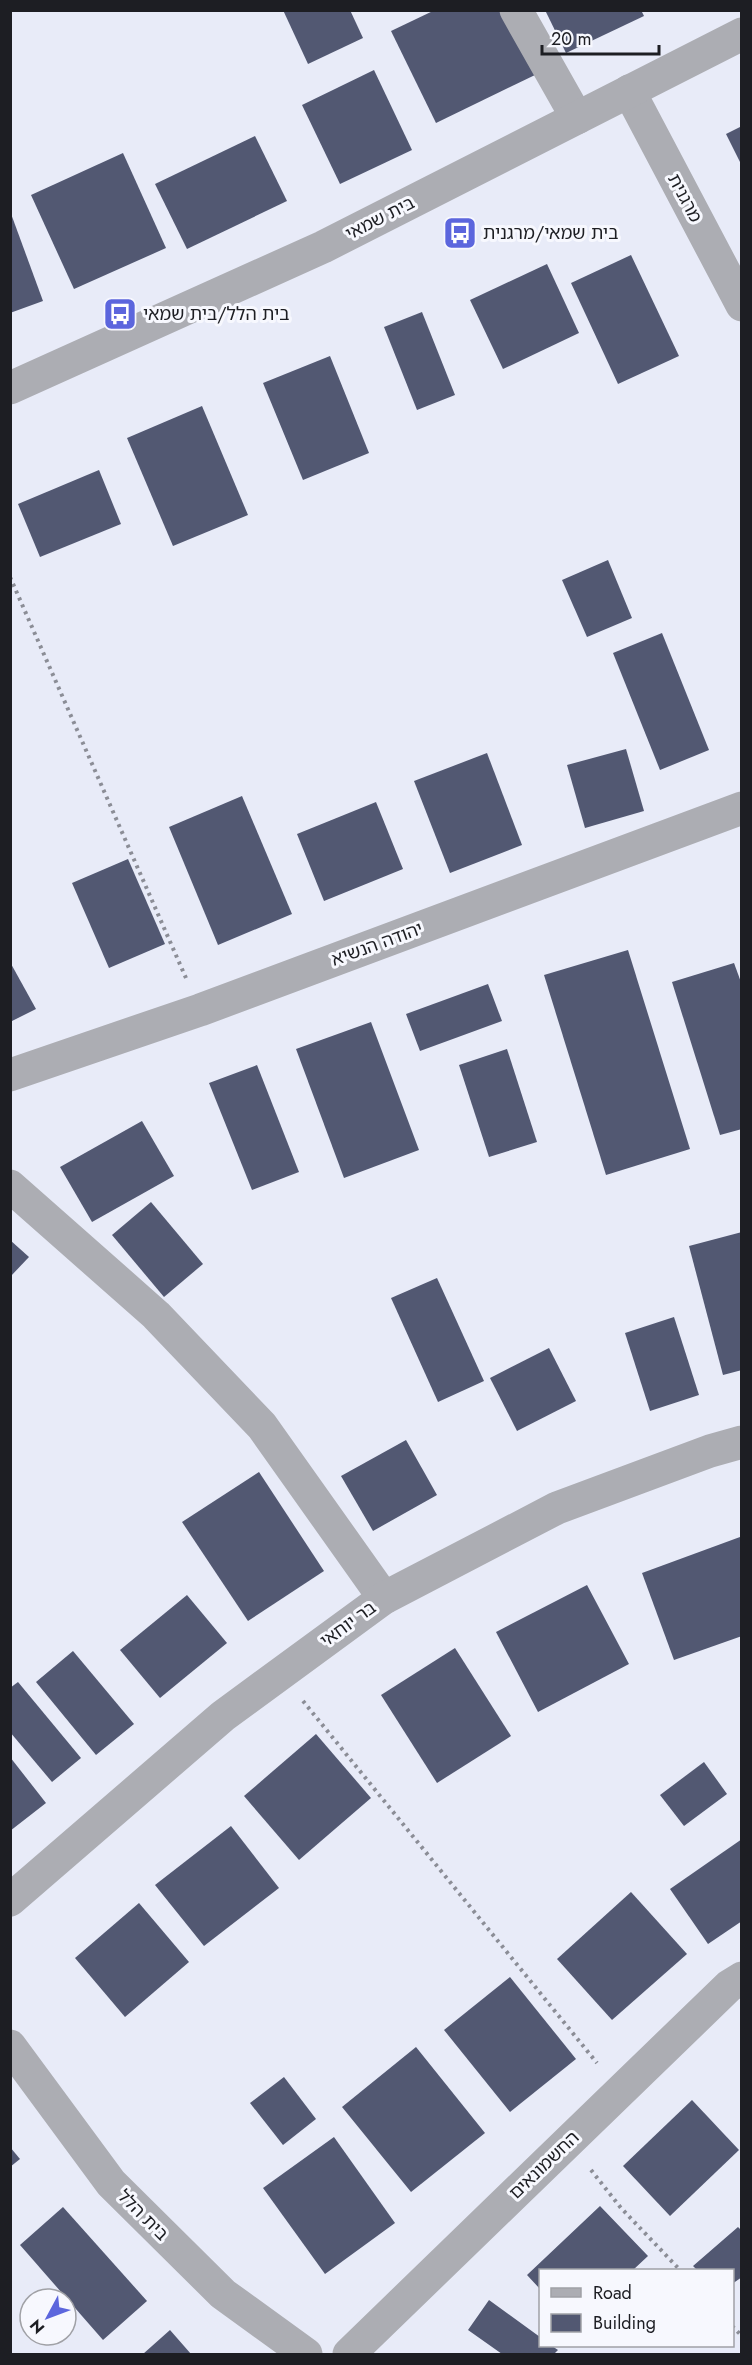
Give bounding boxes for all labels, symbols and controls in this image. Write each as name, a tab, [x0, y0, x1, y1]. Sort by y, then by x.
scale bar	[542, 18, 659, 56]
text: 20 m	[551, 26, 591, 52]
street label: מרגנית	[661, 169, 709, 227]
street label: בית שמאי	[341, 190, 419, 246]
bus stop icon: בית שמאי/מרגנית	[442, 215, 478, 251]
place label: בית שמאי/מרגנית	[483, 220, 618, 246]
bus stop icon: בית הלל/בית שמאי	[102, 296, 138, 332]
place label: בית הלל/בית שמאי	[143, 301, 290, 327]
street label: יהודה הנשיא	[328, 915, 426, 973]
street label: בר יוחאי	[315, 1595, 381, 1653]
street label: החשמונאים	[503, 2125, 585, 2205]
street label: בית הלל	[112, 2184, 174, 2246]
legend	[539, 2269, 734, 2347]
text: Road	[593, 2280, 632, 2306]
north arrow	[18, 2287, 78, 2347]
text: Building	[593, 2310, 656, 2336]
text: N	[24, 2314, 50, 2339]

